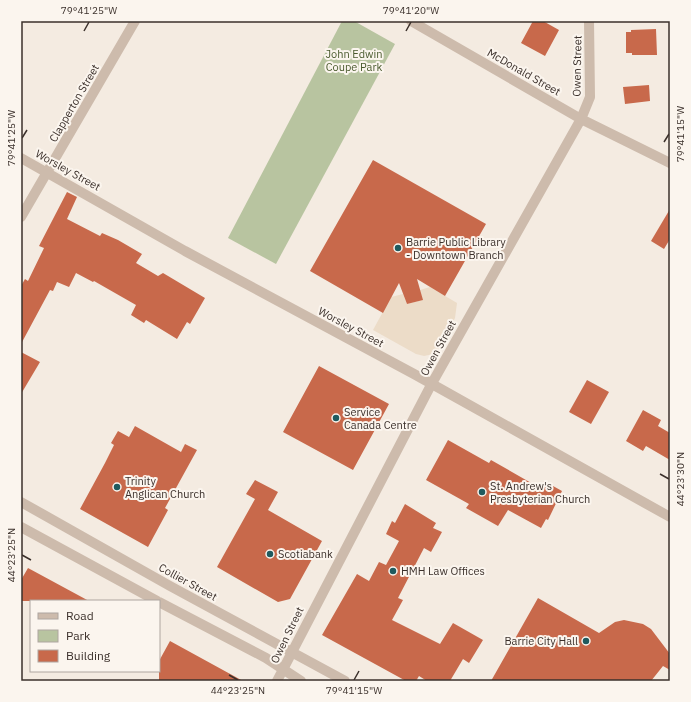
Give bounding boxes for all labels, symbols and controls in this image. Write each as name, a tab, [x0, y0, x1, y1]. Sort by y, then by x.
text: 79°41'25"W	[61, 4, 117, 17]
text: 79°41'20"W	[383, 4, 439, 17]
street label: Owen Street	[569, 35, 585, 97]
street label: McDonald Street	[485, 45, 563, 99]
park label: John Edwin Coupe Park	[326, 47, 383, 74]
street label: Clapperton Street	[46, 61, 102, 144]
text: 79°41'15"W	[674, 106, 687, 162]
text: 79°41'25"W	[5, 110, 18, 166]
street label: Worsley Street	[33, 146, 103, 194]
place label: Barrie Public Library - Downtown Branch	[406, 235, 506, 262]
marker: Barrie Public Library - Downtown Branch	[393, 243, 403, 253]
street label: Worsley Street	[316, 304, 386, 350]
street label: Owen Street	[417, 318, 459, 378]
place label: Service Canada Centre	[344, 405, 417, 432]
marker: Service Canada Centre	[331, 413, 341, 423]
text: 44°23'30"N	[674, 452, 687, 506]
place label: Trinity Anglican Church	[125, 474, 205, 501]
place label: St. Andrew's Presbyterian Church	[490, 479, 590, 506]
marker: Trinity Anglican Church	[112, 482, 122, 492]
marker: St. Andrew's Presbyterian Church	[477, 487, 487, 497]
text: 44°23'25"N	[5, 528, 18, 582]
place label: Scotiabank	[278, 547, 333, 561]
marker: Scotiabank	[265, 549, 275, 559]
street label: Collier Street	[156, 560, 220, 604]
place label: HMH Law Offices	[401, 564, 485, 578]
marker: HMH Law Offices	[388, 566, 398, 576]
legend	[30, 600, 160, 672]
street label: Owen Street	[267, 604, 307, 666]
text: Road	[66, 608, 94, 623]
text: Park	[66, 628, 91, 643]
place label: Barrie City Hall	[504, 634, 578, 648]
marker: Barrie City Hall	[581, 636, 591, 646]
text: Building	[66, 648, 111, 663]
text: 44°23'25"N	[211, 684, 265, 697]
text: 79°41'15"W	[326, 684, 382, 697]

